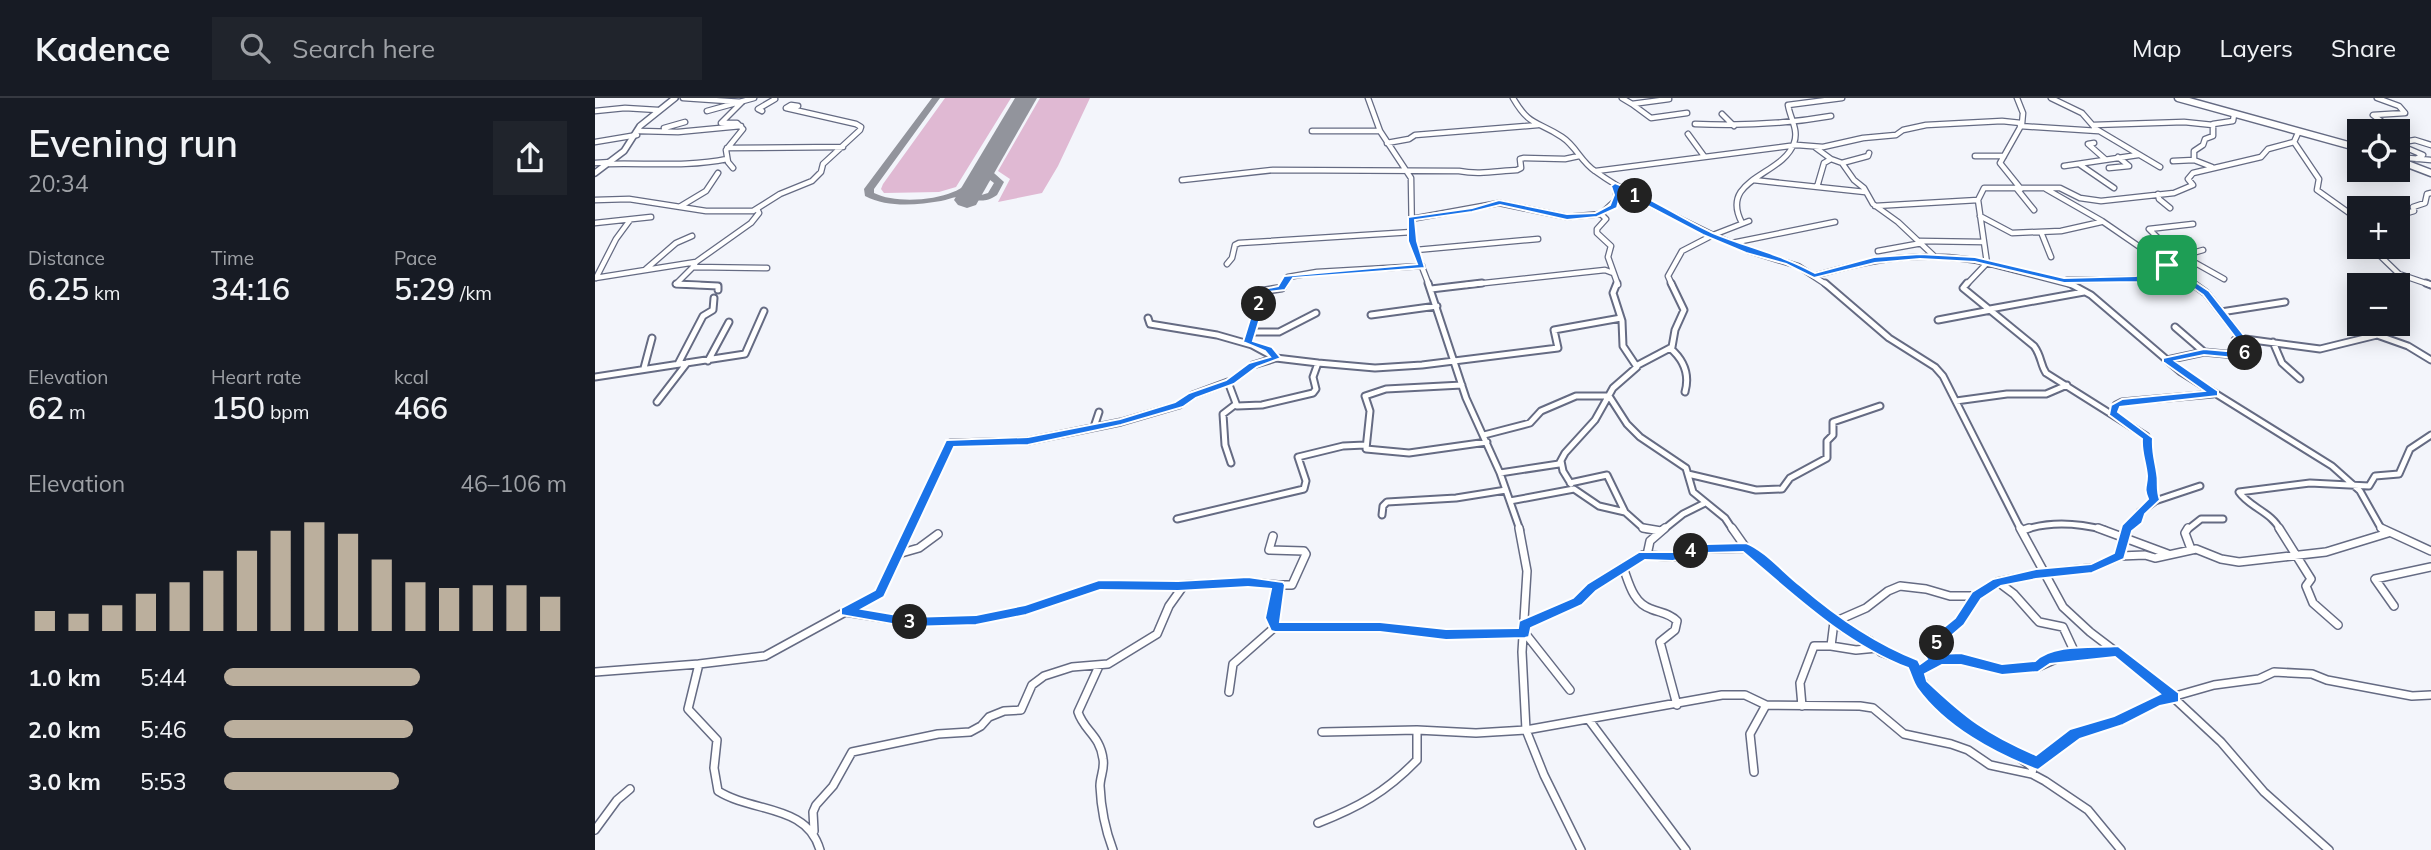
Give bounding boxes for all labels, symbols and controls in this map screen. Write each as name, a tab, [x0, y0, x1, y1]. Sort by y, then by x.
search box	[212, 17, 702, 80]
text: Kadence	[35, 28, 170, 69]
icon: search	[236, 29, 274, 67]
text: Search here	[292, 32, 435, 65]
text: Map	[2132, 33, 2181, 63]
text: Layers	[2219, 33, 2293, 63]
text: Share	[2331, 33, 2396, 63]
text: Evening run	[28, 119, 238, 167]
map controls	[2347, 119, 2410, 336]
button: locate	[2347, 119, 2410, 182]
button: share	[493, 121, 567, 195]
text: 20:34	[28, 169, 88, 198]
pin: 1	[1618, 178, 1653, 214]
text: 1	[1629, 183, 1640, 207]
button: +	[2347, 196, 2410, 259]
pin	[2137, 235, 2197, 295]
text: Distance	[28, 246, 105, 270]
text: Time	[211, 246, 254, 270]
text: Pace	[394, 246, 437, 270]
icon: arrive	[2148, 246, 2186, 284]
text: 6.25	[28, 270, 89, 308]
text: 34:16	[211, 270, 290, 308]
text: 5:29	[394, 270, 455, 308]
button: −	[2347, 273, 2410, 336]
text: km	[89, 281, 121, 305]
text: /km	[455, 281, 492, 305]
pin: 2	[1241, 286, 1277, 322]
text: 2	[1253, 291, 1264, 315]
pin: 6	[2227, 336, 2263, 370]
text: 6	[2239, 340, 2250, 364]
text: Elevation	[28, 365, 108, 389]
text: Heart rate	[211, 365, 301, 389]
text: kcal	[394, 365, 429, 389]
text: 62	[28, 389, 64, 427]
text: 150	[211, 389, 265, 427]
text: 466	[394, 389, 448, 427]
text: m	[64, 400, 86, 424]
text: bpm	[265, 400, 309, 424]
text: Elevation	[28, 469, 125, 498]
text: 46–106 m	[460, 469, 567, 498]
pin: 4	[1673, 533, 1709, 568]
text: 4	[1685, 538, 1696, 562]
pin: 3	[893, 604, 927, 640]
text: 3	[904, 609, 915, 633]
pin: 5	[1919, 626, 1955, 660]
text: 5	[1931, 630, 1942, 654]
text: 1.0 km	[28, 663, 101, 692]
text: 5:44	[140, 663, 187, 692]
text: 2.0 km	[28, 715, 101, 744]
text: 5:46	[140, 715, 187, 744]
text: 3.0 km	[28, 767, 101, 796]
text: 5:53	[140, 767, 187, 796]

